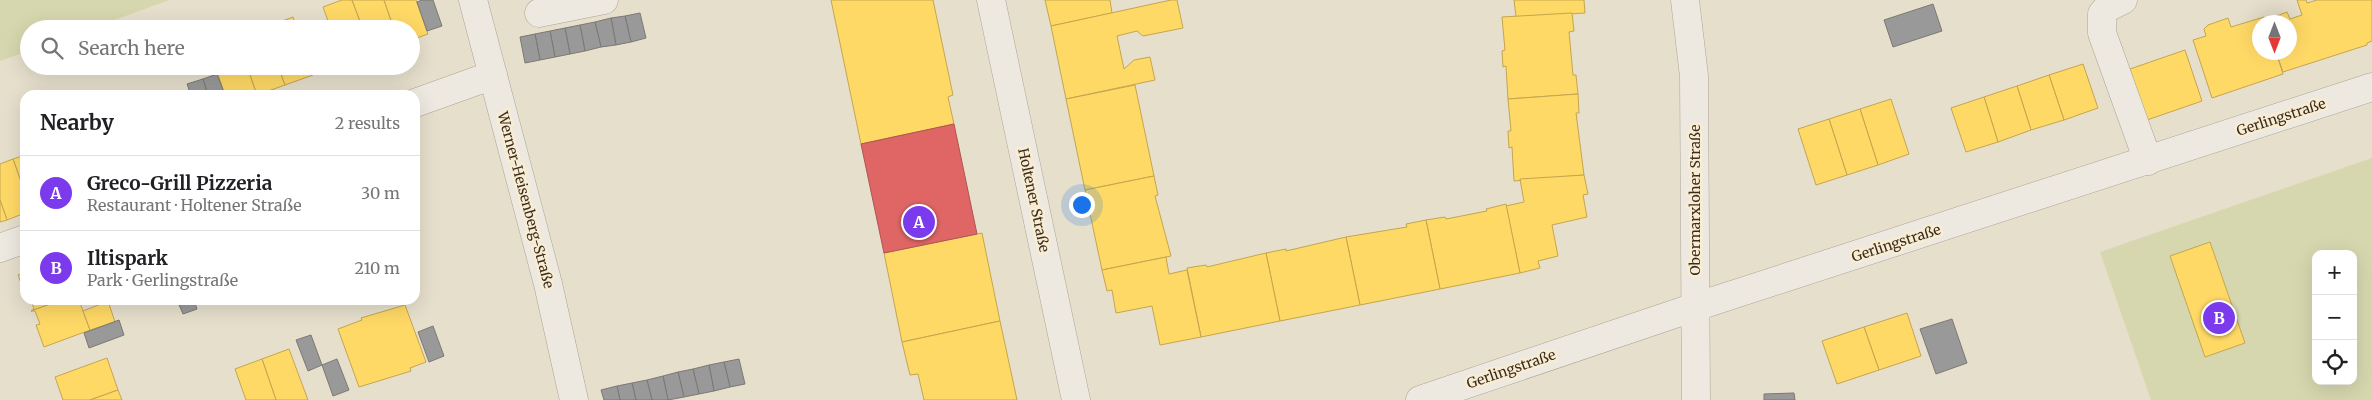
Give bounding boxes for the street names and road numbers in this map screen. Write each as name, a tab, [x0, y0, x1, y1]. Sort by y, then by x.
street label: Gerlingstraße	[2234, 94, 2328, 140]
street label: Werner-Heisenberg-Straße	[493, 109, 558, 290]
street label: Obermarxloher Straße	[1686, 124, 1704, 276]
street label: Holtener Straße	[1014, 146, 1054, 254]
street label: Gerlingstraße	[1849, 220, 1943, 266]
street label: Gerlingstraße	[1464, 345, 1558, 393]

